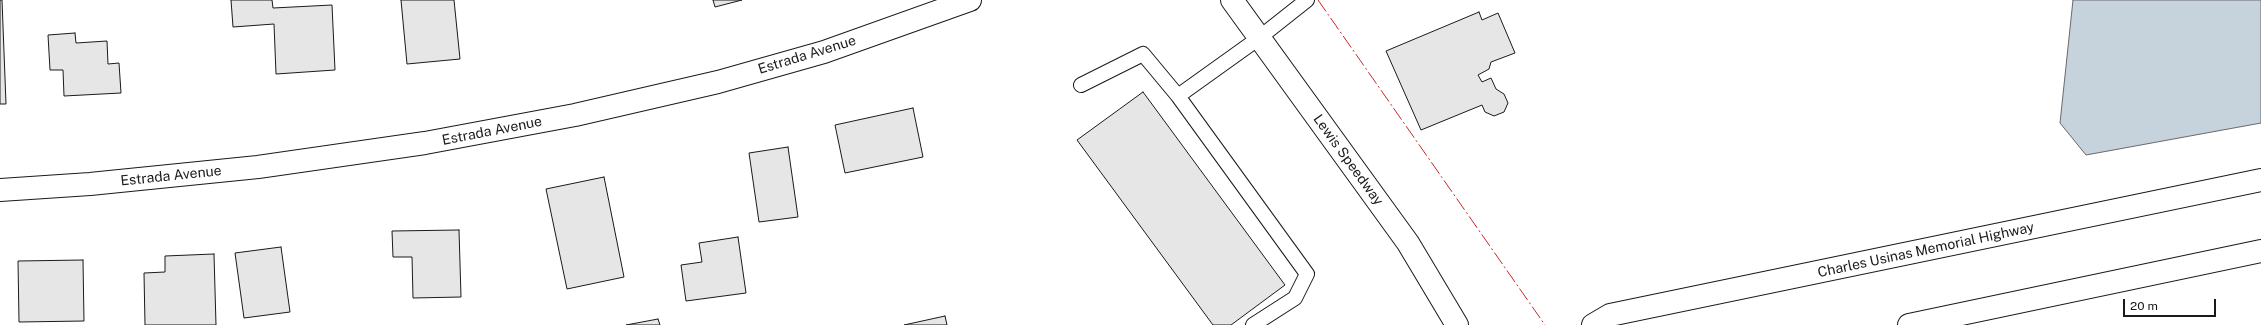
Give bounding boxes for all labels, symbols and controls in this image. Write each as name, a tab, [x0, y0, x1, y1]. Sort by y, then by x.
street label: Estrada Avenue	[756, 32, 858, 78]
street label: Lewis Speedway	[1309, 111, 1387, 209]
street label: Estrada Avenue	[441, 113, 543, 149]
street label: Estrada Avenue	[120, 162, 222, 190]
street label: Charles Usinas Memorial Highway	[1816, 219, 2036, 281]
scale bar	[2125, 291, 2218, 317]
text: 20 m	[2130, 299, 2158, 313]

